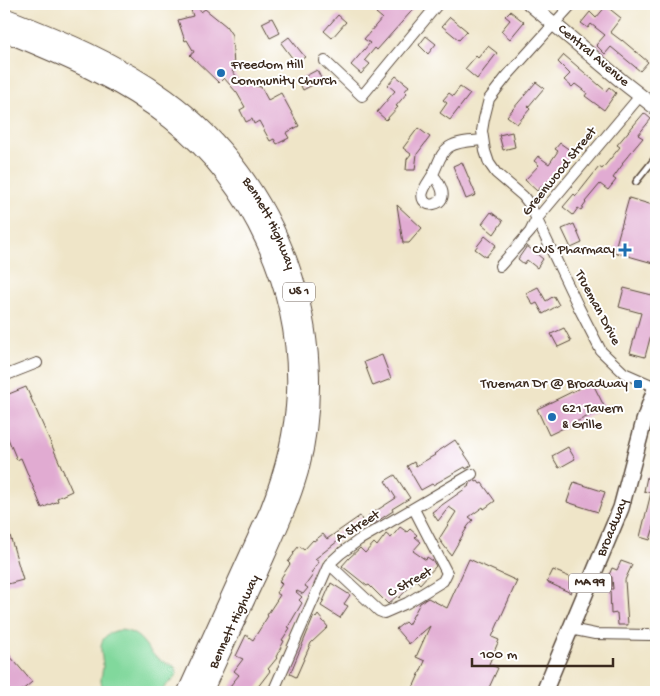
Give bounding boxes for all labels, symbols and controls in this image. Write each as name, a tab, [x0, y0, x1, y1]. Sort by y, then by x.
street label: Central Avenue	[554, 21, 633, 91]
place label: Freedom Hill Community Church	[230, 57, 337, 90]
marker: Freedom Hill Community Church	[215, 67, 227, 79]
street label: Greenwood Street	[519, 123, 602, 220]
street label: Bennett Highway	[237, 173, 299, 272]
place label: CVS Pharmacy	[532, 242, 615, 259]
marker: CVS Pharmacy	[619, 244, 631, 256]
street label: Trueman Drive	[570, 267, 624, 349]
road number: US 1	[283, 282, 315, 302]
place label: Trueman Dr @ Broadway	[480, 376, 628, 393]
marker: Trueman Dr @ Broadway	[632, 378, 644, 390]
place label: 621 Tavern & Grille	[562, 401, 623, 434]
marker: 621 Tavern & Grille	[546, 411, 558, 423]
street label: Broadway	[593, 497, 632, 560]
street label: A Street	[333, 506, 384, 547]
street label: C Street	[385, 563, 436, 602]
street label: Bennett Highway	[205, 572, 264, 673]
road number: MA 99	[569, 574, 611, 592]
scale bar	[472, 636, 614, 668]
text: 100 m	[479, 646, 518, 664]

